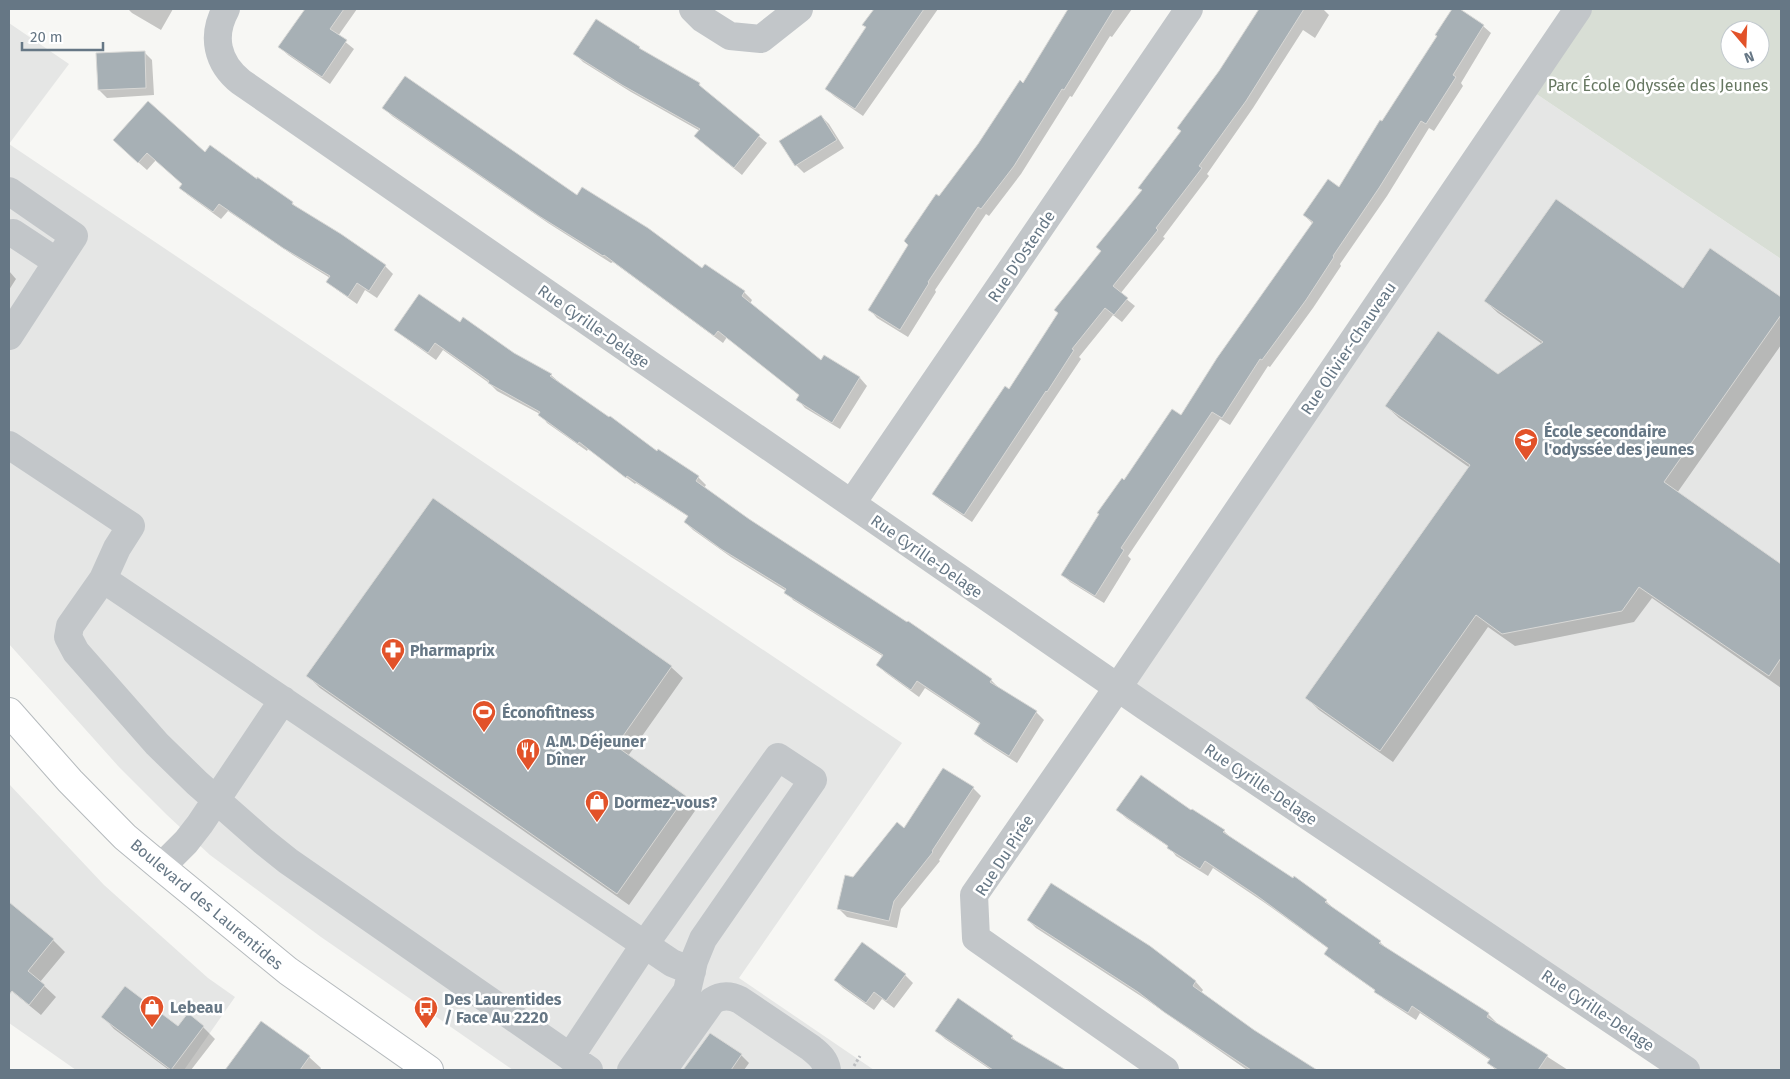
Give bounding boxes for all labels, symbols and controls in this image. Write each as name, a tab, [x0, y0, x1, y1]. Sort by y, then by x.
scale bar	[22, 20, 104, 52]
north arrow	[1720, 20, 1770, 70]
text: 20 m	[30, 28, 63, 46]
text: N	[1742, 47, 1756, 66]
park label: Parc École Odyssée des Jeunes	[1548, 75, 1768, 95]
street label: Rue D'Ostende	[984, 207, 1059, 306]
street label: Rue Olivier-Chauveau	[1297, 278, 1400, 418]
street label: Rue Cyrille-Delage	[534, 281, 653, 372]
place label: École secondaire l'odyssée des jeunes	[1544, 421, 1695, 459]
school or university icon: École secondaire l'odyssée des jeunes	[1513, 427, 1539, 461]
street label: Rue Cyrille-Delage	[867, 511, 986, 602]
pharmacy icon: Pharmaprix	[380, 637, 406, 671]
place label: Pharmaprix	[410, 641, 495, 660]
sports icon: Éconofitness	[471, 699, 497, 733]
place label: Éconofitness	[502, 702, 595, 722]
place label: A.M. Déjeuner Dîner	[545, 732, 646, 769]
restaurant icon: A.M. Déjeuner Dîner	[515, 737, 541, 771]
street label: Rue Cyrille-Delage	[1201, 740, 1321, 829]
shop icon: Dormez-vous?	[584, 789, 610, 823]
place label: Dormez-vous?	[614, 793, 717, 812]
street label: Rue Du Pirée	[971, 811, 1038, 899]
street label: Boulevard des Laurentides	[127, 835, 287, 974]
street label: Rue Cyrille-Delage	[1538, 966, 1658, 1055]
place label: Des Laurentides / Face Au 2220	[444, 990, 562, 1027]
shop icon: Lebeau	[139, 994, 165, 1028]
bus stop icon: Des Laurentides / Face Au 2220	[413, 995, 439, 1029]
place label: Lebeau	[170, 998, 223, 1017]

